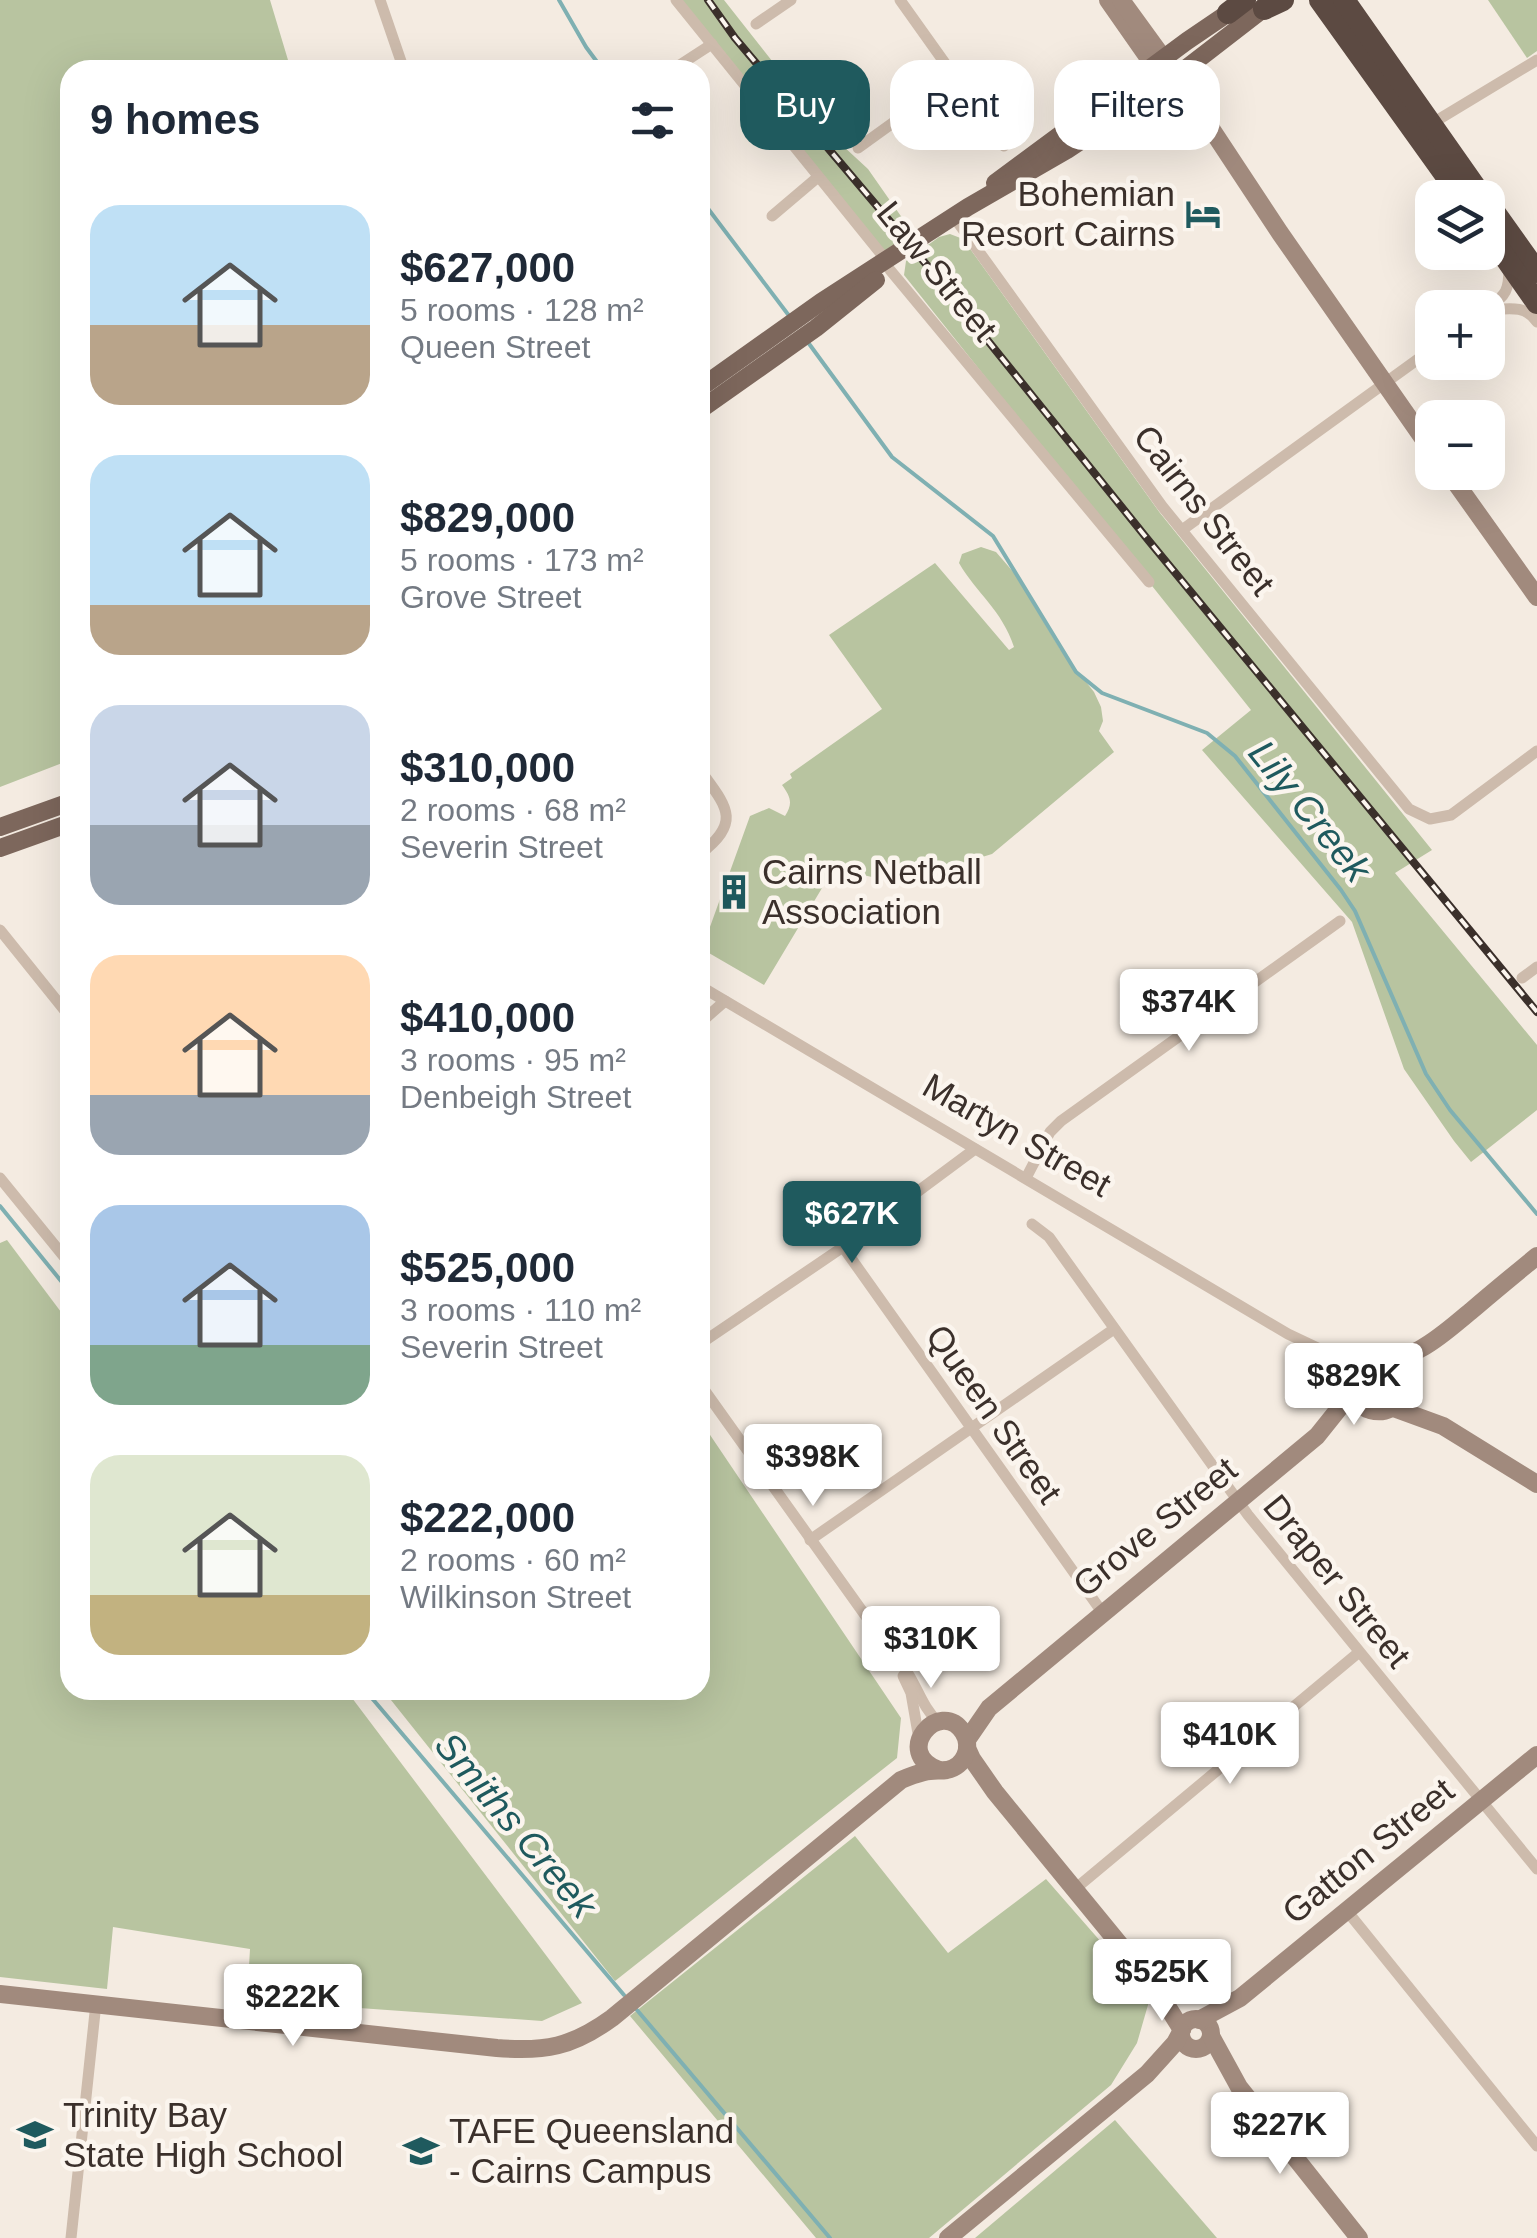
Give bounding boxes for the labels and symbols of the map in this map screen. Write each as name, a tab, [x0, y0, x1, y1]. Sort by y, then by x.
place label: Bohemian Resort Cairns	[961, 174, 1175, 253]
street label: Law Street	[870, 193, 1005, 348]
hotel icon: Bohemian Resort Cairns	[1184, 195, 1222, 233]
street label: Cairns Street	[1126, 417, 1283, 602]
water label: Lily Creek	[1241, 732, 1381, 891]
place label: Cairns Netball Association	[762, 852, 982, 931]
building icon: Cairns Netball Association	[715, 873, 753, 911]
pin: $374K	[1119, 969, 1259, 1054]
street label: Martyn Street	[917, 1065, 1118, 1204]
pin: $627K	[782, 1181, 922, 1266]
street label: Queen Street	[919, 1317, 1070, 1510]
pin: $829K	[1284, 1343, 1424, 1428]
pin: $398K	[743, 1424, 883, 1509]
street label: Grove Street	[1065, 1449, 1244, 1604]
street label: Draper Street	[1256, 1487, 1419, 1675]
pin: $310K	[861, 1606, 1001, 1691]
pin: $410K	[1160, 1702, 1300, 1787]
water label: Smiths Creek	[427, 1724, 607, 1927]
street label: Gatton Street	[1275, 1770, 1461, 1931]
pin: $525K	[1092, 1939, 1232, 2024]
pin: $222K	[223, 1964, 363, 2049]
pin: $227K	[1210, 2092, 1350, 2177]
place label: Trinity Bay State High School	[63, 2095, 343, 2174]
place label: TAFE Queensland - Cairns Campus	[449, 2111, 734, 2190]
school or university icon: Trinity Bay State High School	[16, 2116, 54, 2154]
school or university icon: TAFE Queensland - Cairns Campus	[402, 2132, 440, 2170]

